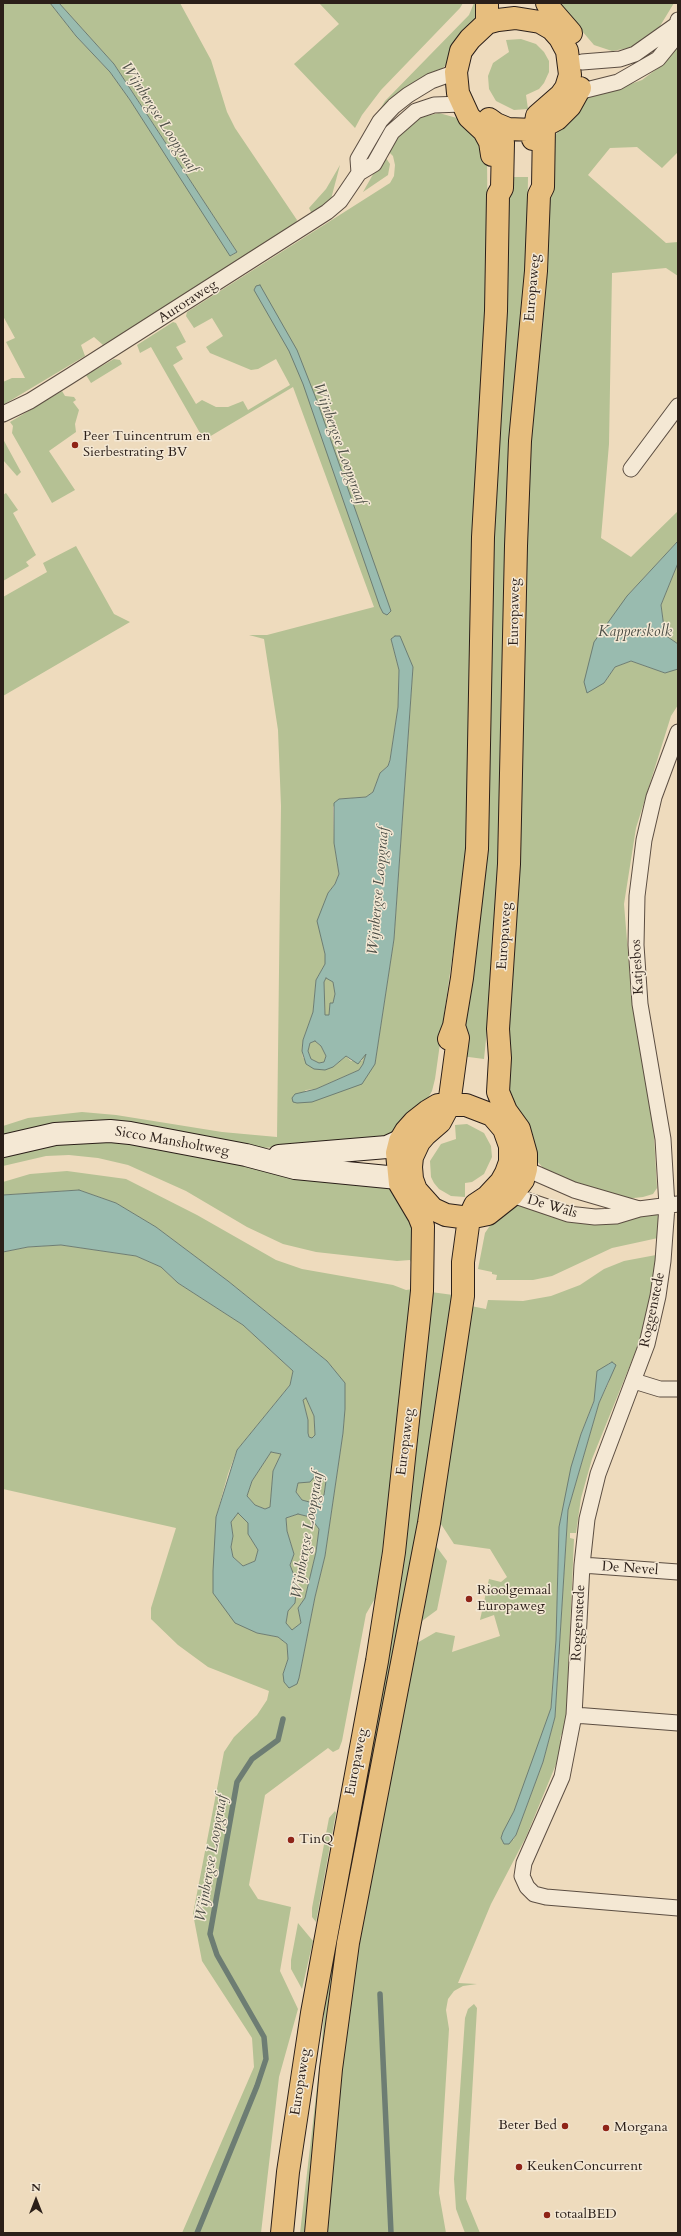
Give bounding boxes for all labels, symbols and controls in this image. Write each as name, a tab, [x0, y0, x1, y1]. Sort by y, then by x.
water label: Wijnbergse Loopgraaf	[116, 59, 202, 177]
street label: Europaweg	[522, 253, 544, 323]
street label: Auroraweg	[155, 277, 221, 327]
water label: Wijnbergse Loopgraaf	[309, 381, 369, 507]
place label: Peer Tuincentrum en Sierbestrating BV	[83, 429, 211, 462]
marker: Peer Tuincentrum en Sierbestrating BV	[70, 440, 80, 450]
street label: Europaweg	[506, 578, 524, 646]
water label: Kapperskolk	[598, 624, 672, 642]
water label: Wijnbergse Loopgraaf	[364, 826, 394, 956]
street label: Europaweg	[494, 902, 516, 970]
street label: Katjesbos	[628, 939, 648, 995]
street label: Sicco Mansholtweg	[114, 1124, 230, 1160]
street label: De Wals	[525, 1192, 579, 1222]
street label: Roggenstede	[637, 1271, 669, 1349]
street label: Europaweg	[394, 1407, 418, 1477]
water label: Wijnbergse Loopgraaf	[288, 1470, 328, 1600]
street label: De Nevel	[601, 1559, 659, 1579]
place label: Rioolgemaal Europaweg	[477, 1583, 551, 1616]
street label: Roggenstede	[569, 1584, 589, 1662]
marker: Rioolgemaal Europaweg	[464, 1594, 474, 1604]
street label: Europaweg	[342, 1727, 372, 1797]
water label: Wijnbergse Loopgraaf	[192, 1793, 232, 1923]
place label: TinQ	[299, 1832, 333, 1848]
marker: TinQ	[286, 1835, 296, 1845]
street label: Europaweg	[287, 2047, 315, 2117]
place label: Beter Bed	[498, 2118, 557, 2134]
place label: Morgana	[614, 2120, 668, 2136]
marker: Beter Bed	[560, 2121, 570, 2131]
marker: Morgana	[601, 2123, 611, 2133]
place label: KeukenConcurrent	[527, 2159, 643, 2175]
marker: KeukenConcurrent	[514, 2162, 524, 2172]
north arrow	[16, 2180, 56, 2220]
text: N	[31, 2180, 41, 2195]
place label: totaalBED	[555, 2207, 617, 2223]
marker: totaalBED	[542, 2210, 552, 2220]

